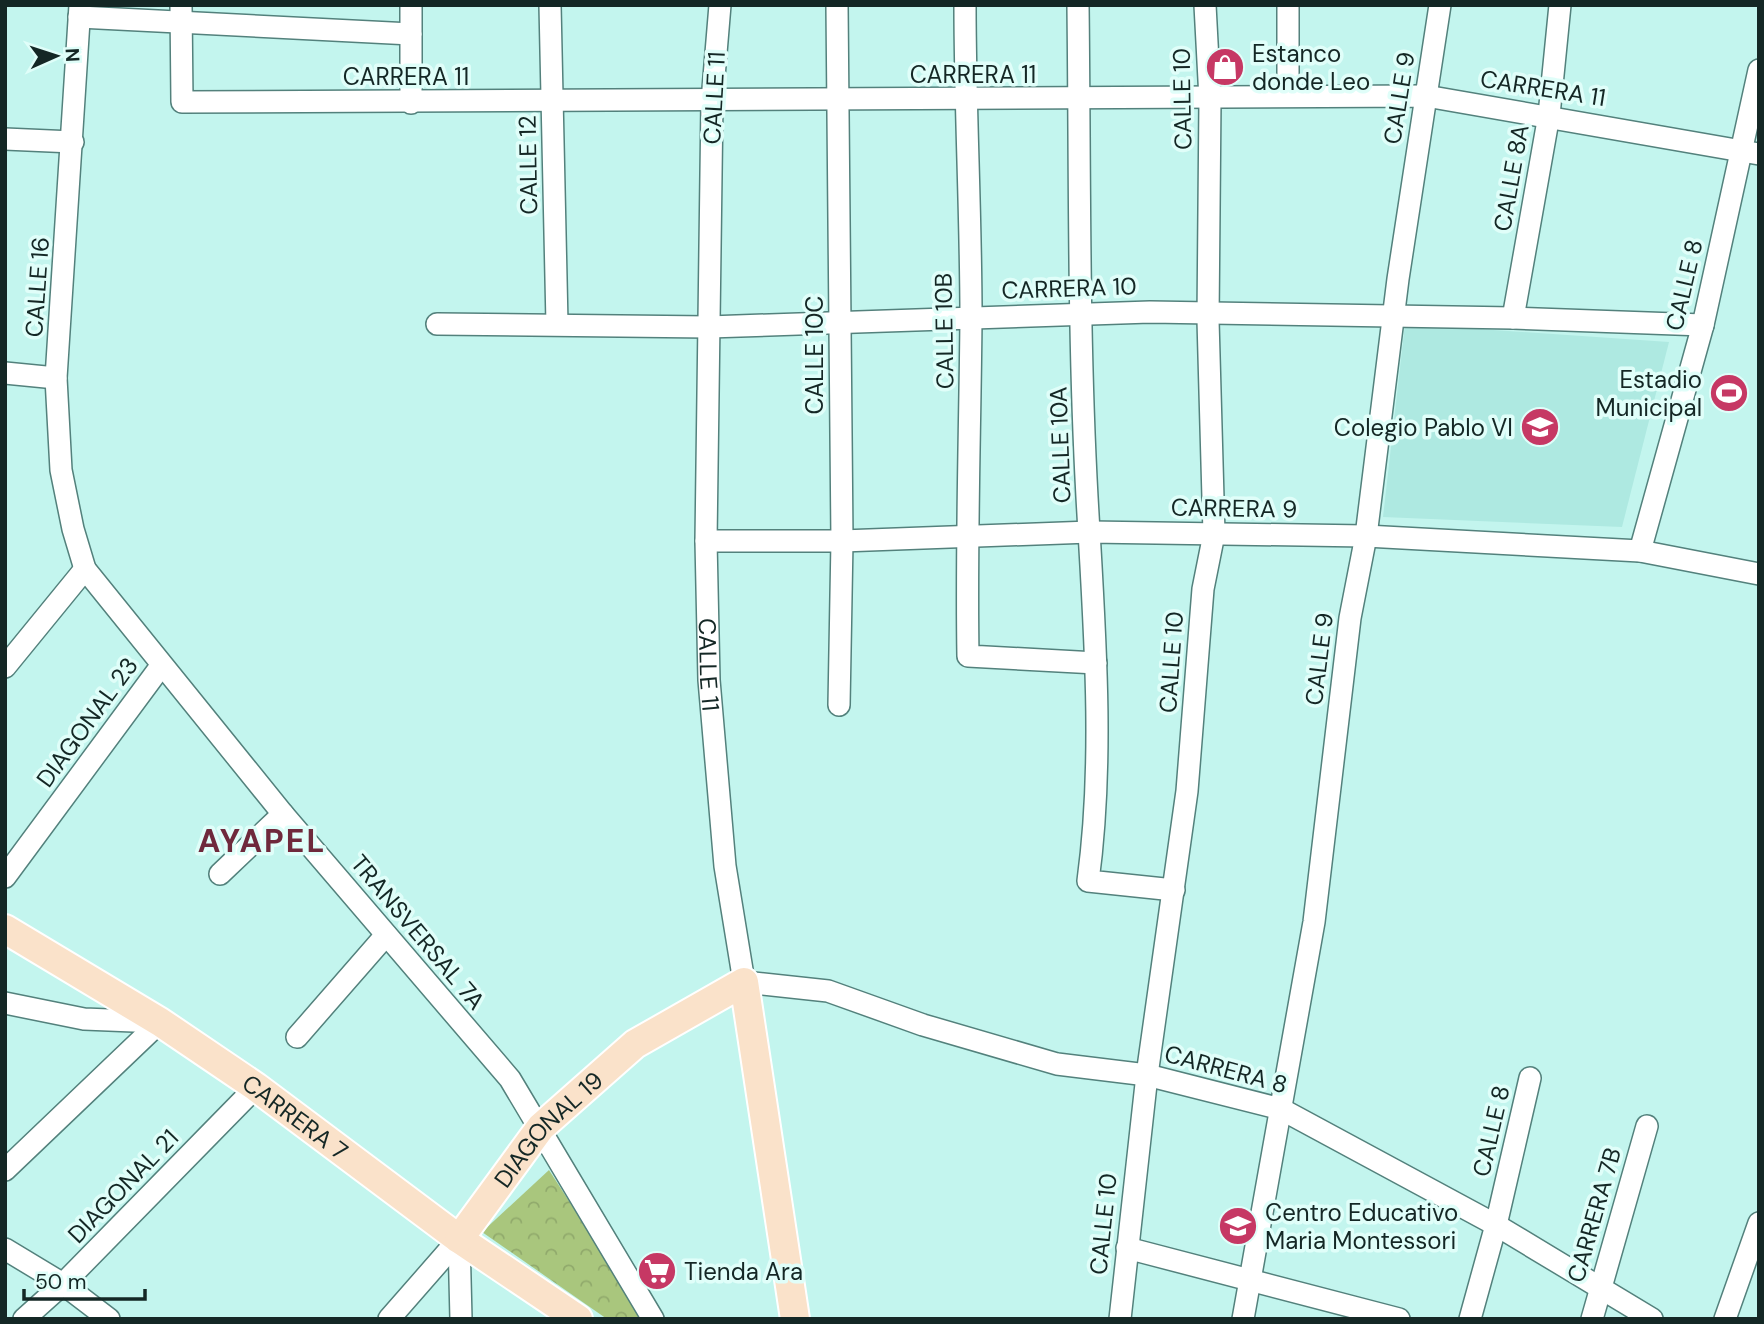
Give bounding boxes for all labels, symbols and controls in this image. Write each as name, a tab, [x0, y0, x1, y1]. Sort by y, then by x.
north arrow	[21, 21, 91, 91]
place label: Estanco donde Leo	[1252, 38, 1370, 97]
shop icon: Estanco donde Leo	[1204, 46, 1246, 88]
text: N	[60, 48, 85, 63]
street label: CALLE 10	[1166, 48, 1198, 150]
street label: CALLE 9	[1376, 50, 1422, 146]
street label: CALLE 11	[696, 51, 732, 145]
street label: CARRERA 11	[910, 59, 1036, 90]
street label: CARRERA 11	[343, 61, 469, 92]
street label: CARRERA 11	[1478, 63, 1608, 113]
street label: CALLE 12	[512, 115, 544, 215]
street label: CALLE 8A	[1486, 122, 1536, 234]
street label: CALLE 16	[18, 236, 56, 338]
street label: CALLE 8	[1658, 236, 1710, 334]
street label: CARRERA 10	[1001, 270, 1137, 306]
street label: CALLE 10B	[927, 273, 961, 389]
street label: CALLE 10C	[799, 295, 830, 415]
place label: Estadio Municipal	[1596, 364, 1702, 423]
sports icon: Estadio Municipal	[1708, 372, 1750, 414]
street label: CALLE 10A	[1042, 386, 1078, 504]
school or university icon: Colegio Pablo VI	[1519, 406, 1561, 448]
place label: Colegio Pablo VI	[1334, 412, 1513, 443]
street label: CARRERA 9	[1171, 491, 1297, 525]
street label: CALLE 10	[1152, 610, 1190, 714]
street label: CALLE 9	[1298, 611, 1340, 707]
street label: CALLE 11	[692, 618, 727, 712]
street label: DIAGONAL 23	[29, 651, 145, 793]
district label: AYAPEL	[198, 820, 326, 862]
street label: TRANSVERSAL 7A	[344, 848, 492, 1016]
street label: CARRERA 8	[1161, 1038, 1291, 1100]
street label: DIAGONAL 19	[487, 1064, 609, 1193]
street label: CARRERA 7	[237, 1067, 354, 1166]
street label: CALLE 8	[1465, 1082, 1517, 1180]
street label: DIAGONAL 21	[61, 1122, 185, 1250]
street label: CARRERA 7B	[1560, 1144, 1628, 1286]
street label: CALLE 10	[1082, 1172, 1124, 1276]
place label: Centro Educativo Maria Montessori	[1265, 1197, 1458, 1256]
school or university icon: Centro Educativo Maria Montessori	[1217, 1205, 1259, 1247]
supermarket icon: Tienda Ara	[636, 1250, 678, 1292]
place label: Tienda Ara	[684, 1256, 803, 1287]
scale bar	[24, 1258, 145, 1302]
text: 50 m	[35, 1268, 86, 1296]

